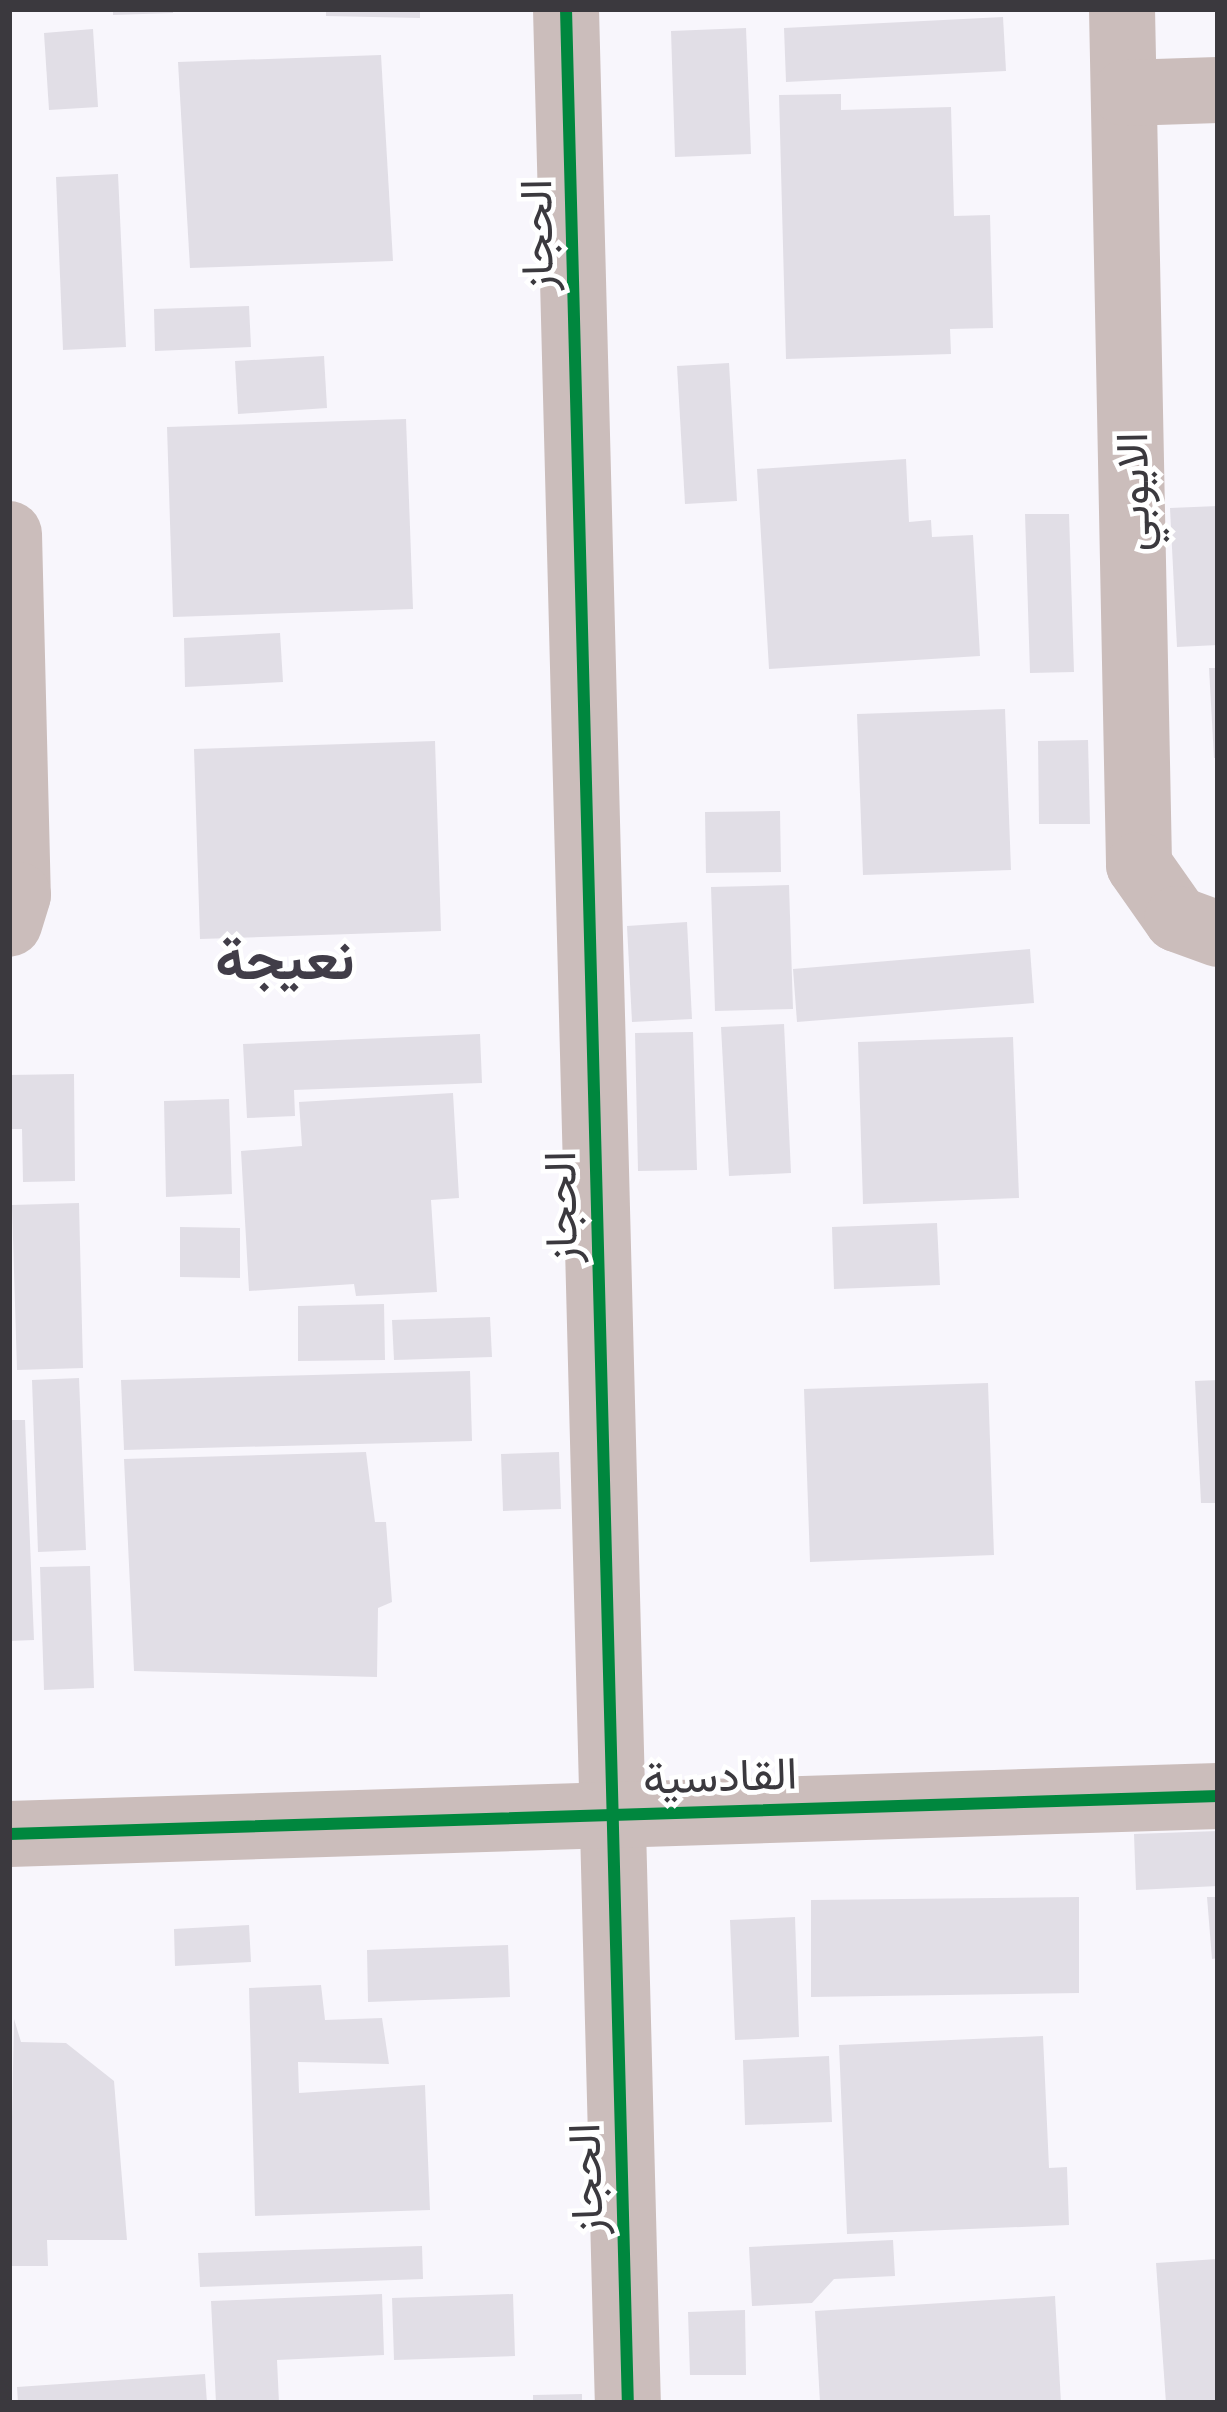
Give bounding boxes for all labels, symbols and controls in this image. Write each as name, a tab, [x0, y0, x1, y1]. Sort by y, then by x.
street label: الحجاز	[508, 179, 564, 291]
street label: الايوبي	[1104, 432, 1160, 552]
district label: نعيجة	[215, 925, 355, 993]
street label: الحجاز	[532, 1151, 588, 1263]
street label: القادسية	[642, 1745, 798, 1805]
street label: الحجاز	[556, 2122, 614, 2236]

